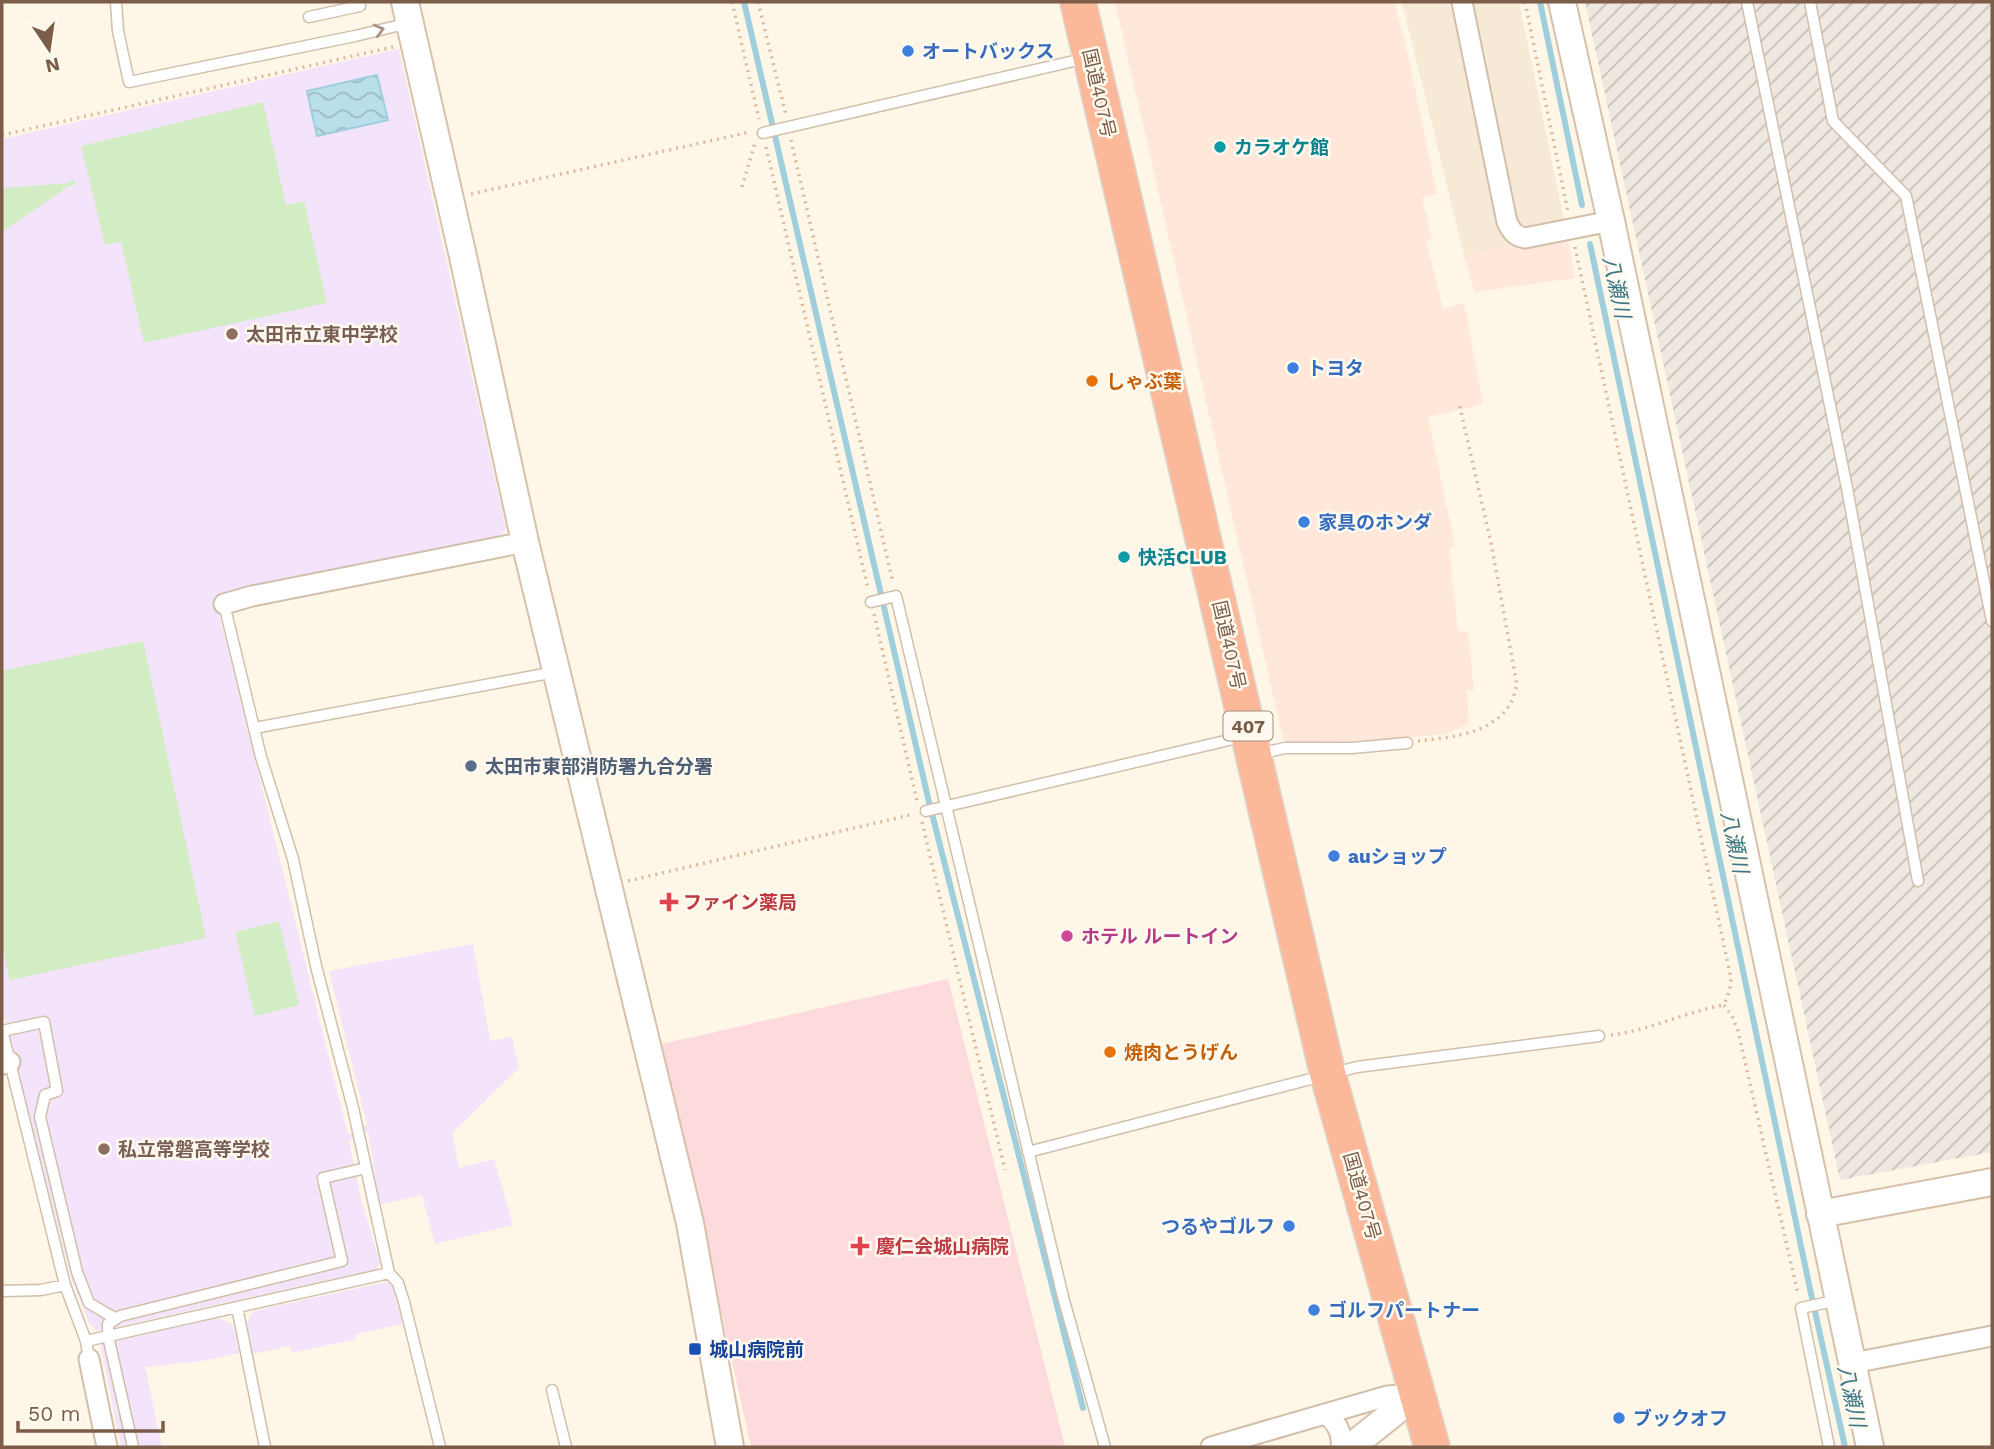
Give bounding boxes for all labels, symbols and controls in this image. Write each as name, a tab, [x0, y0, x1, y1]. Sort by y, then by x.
north arrow	[14, 14, 84, 84]
one-way arrow	[373, 24, 385, 38]
place label: オートバックス	[922, 40, 1054, 63]
marker: オートバックス	[900, 43, 916, 59]
street label: 国道407号	[1078, 46, 1120, 140]
text: N	[43, 52, 62, 78]
place label: カラオケ館	[1234, 136, 1329, 159]
marker: カラオケ館	[1212, 139, 1228, 155]
water label: 八瀬川	[1598, 254, 1636, 322]
place label: 太田市立東中学校	[246, 323, 398, 346]
marker: 太田市立東中学校	[224, 326, 240, 342]
place label: トヨタ	[1307, 357, 1364, 380]
marker: トヨタ	[1285, 360, 1301, 376]
place label: しゃぶ葉	[1106, 370, 1182, 393]
marker: しゃぶ葉	[1084, 373, 1100, 389]
place label: 家具のホンダ	[1318, 511, 1432, 534]
marker: 家具のホンダ	[1296, 514, 1312, 530]
place label: 快活CLUB	[1138, 546, 1227, 569]
marker: 快活CLUB	[1116, 549, 1132, 565]
street label: 国道407号	[1208, 598, 1250, 692]
road number: 407	[1224, 712, 1272, 740]
place label: 太田市東部消防署九合分署	[485, 755, 713, 778]
marker: 太田市東部消防署九合分署	[463, 758, 479, 774]
water label: 八瀬川	[1716, 809, 1754, 877]
place label: auショップ	[1348, 845, 1447, 868]
marker: auショップ	[1326, 848, 1342, 864]
place label: ファイン薬局	[683, 891, 797, 914]
marker: ファイン薬局	[661, 894, 677, 910]
place label: ホテル ルートイン	[1081, 925, 1238, 948]
marker: ホテル ルートイン	[1059, 928, 1075, 944]
place label: 焼肉とうげん	[1124, 1041, 1238, 1064]
marker: 焼肉とうげん	[1102, 1044, 1118, 1060]
place label: 私立常磐高等学校	[118, 1138, 270, 1161]
marker: 私立常磐高等学校	[96, 1141, 112, 1157]
street label: 国道407号	[1338, 1149, 1386, 1243]
place label: つるやゴルフ	[1161, 1215, 1275, 1238]
marker: つるやゴルフ	[1281, 1218, 1297, 1234]
place label: 慶仁会城山病院	[876, 1235, 1009, 1258]
marker: 慶仁会城山病院	[850, 1236, 870, 1256]
place label: ゴルフパートナー	[1328, 1299, 1480, 1322]
marker: ゴルフパートナー	[1306, 1302, 1322, 1318]
place label: 城山病院前	[709, 1338, 804, 1361]
marker: 城山病院前	[687, 1341, 703, 1357]
water label: 八瀬川	[1833, 1363, 1871, 1431]
scale bar	[18, 1390, 163, 1434]
text: 50 m	[28, 1401, 80, 1426]
place label: ブックオフ	[1633, 1407, 1728, 1430]
marker: ブックオフ	[1611, 1410, 1627, 1426]

